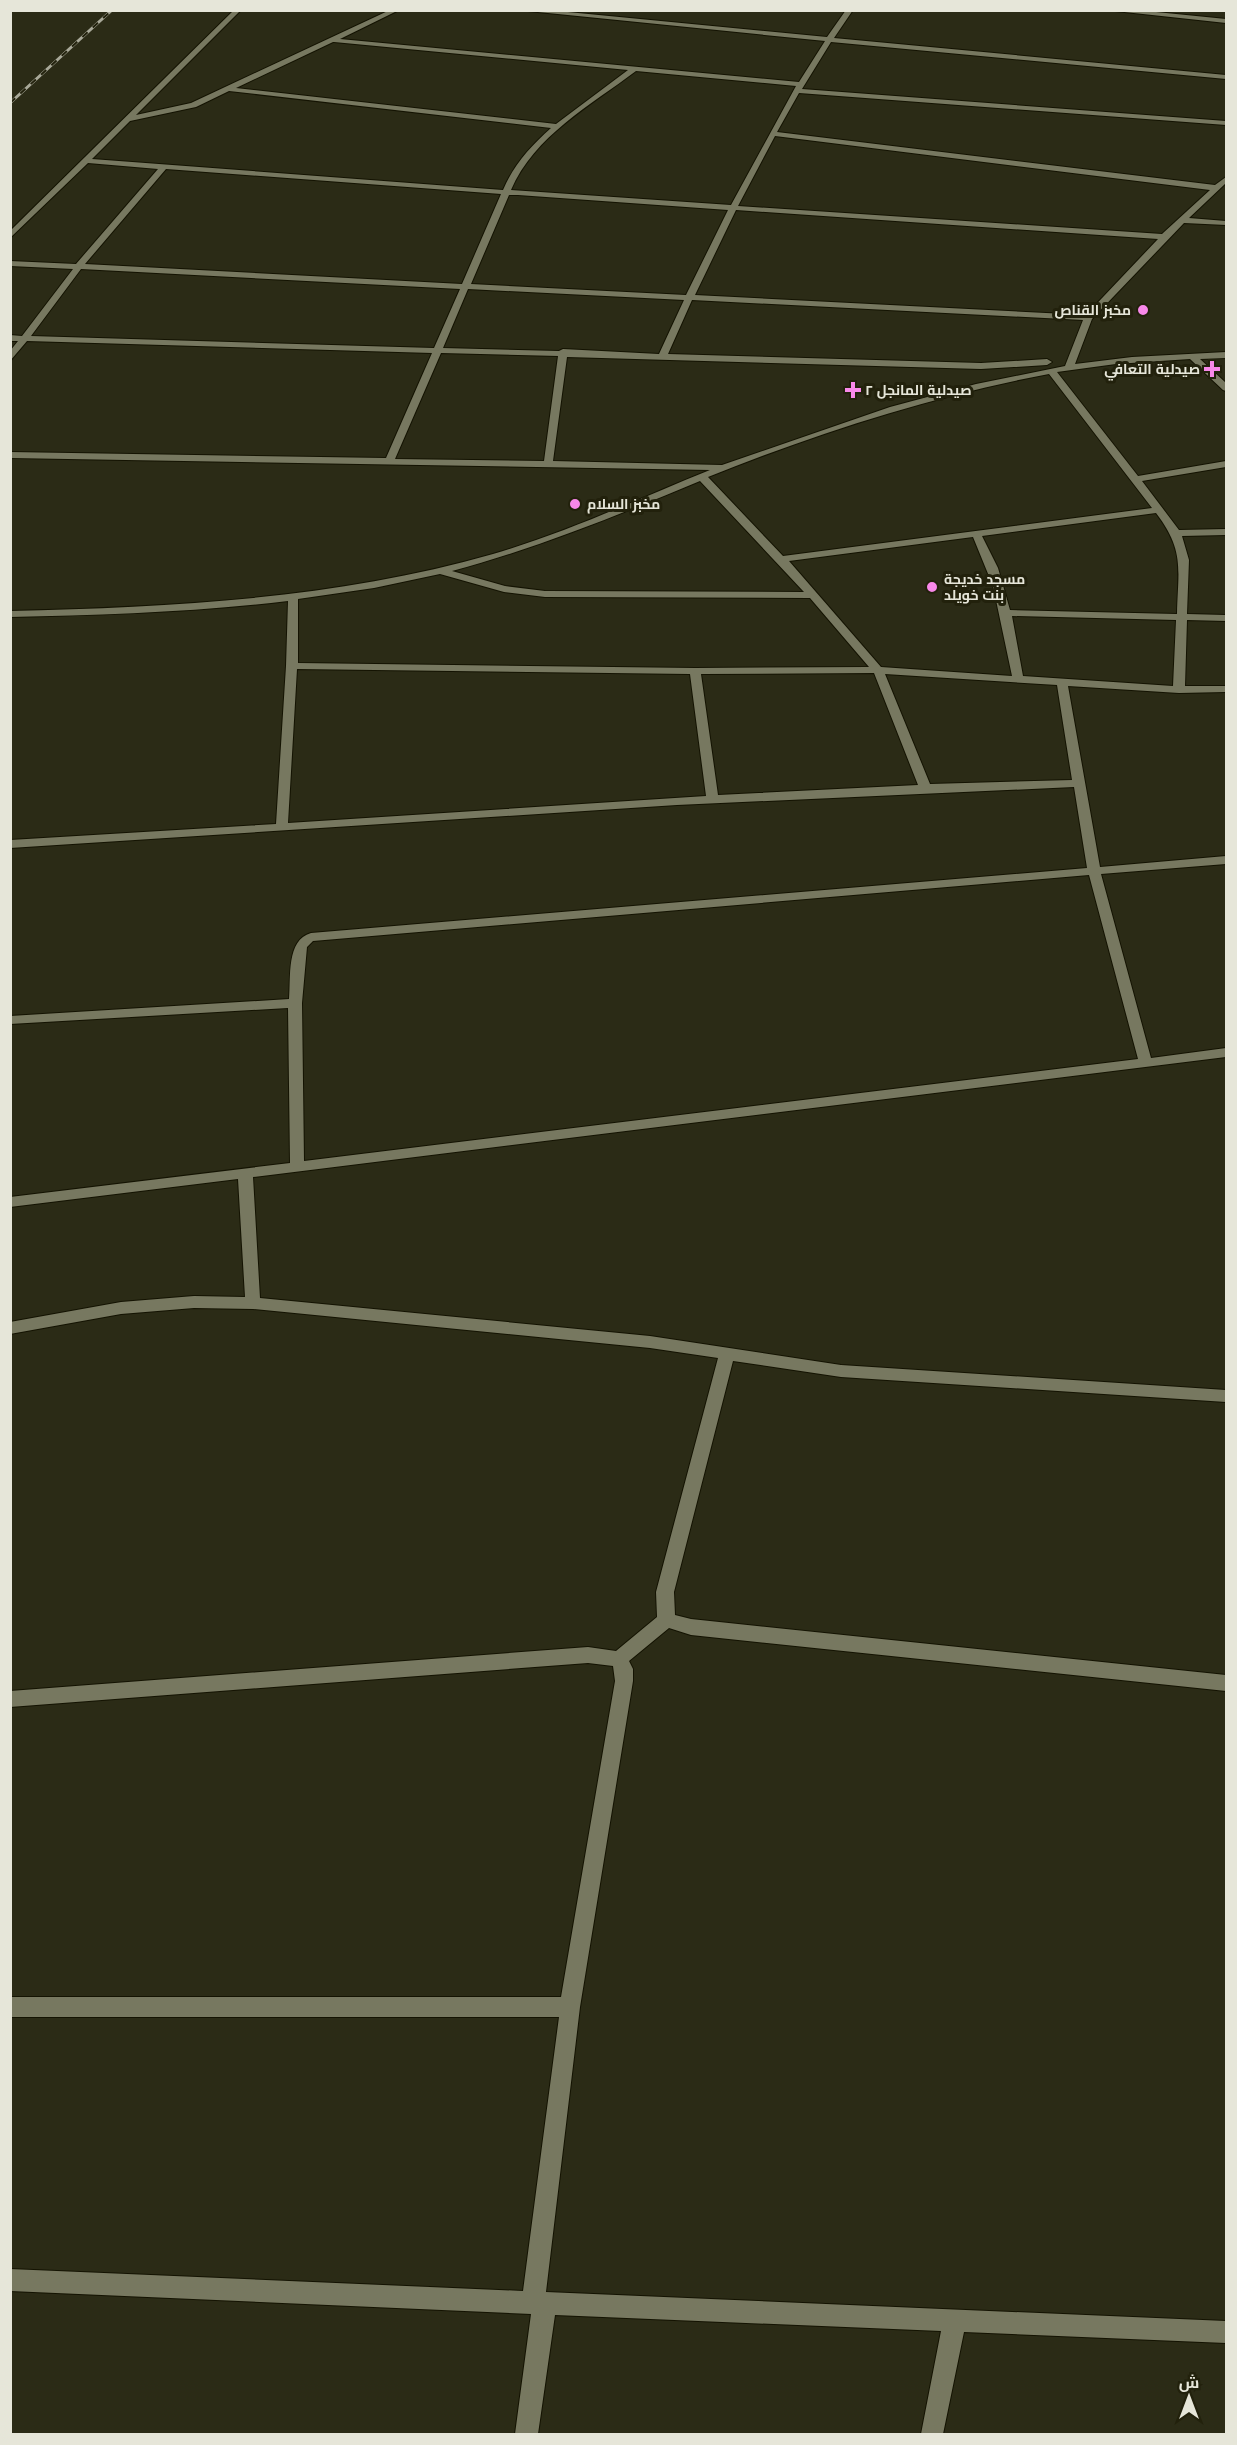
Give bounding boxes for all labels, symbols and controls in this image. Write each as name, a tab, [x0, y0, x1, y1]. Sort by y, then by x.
place label: مخبز القناص	[1054, 301, 1131, 319]
marker: مخبز القناص	[1136, 303, 1150, 317]
place label: صيدلية التعافي	[1104, 360, 1200, 381]
marker: صيدلية التعافي	[1205, 362, 1219, 376]
place label: صيدلية المانجل ٢	[865, 381, 972, 399]
marker: صيدلية المانجل ٢	[846, 383, 860, 397]
place label: مخبز السلام	[587, 495, 660, 514]
marker: مخبز السلام	[568, 497, 582, 511]
place label: مسجد خديجة بنت خويلد	[944, 570, 1025, 604]
marker: مسجد خديجة بنت خويلد	[925, 580, 939, 594]
north arrow	[1159, 2367, 1219, 2427]
text: ش	[1179, 2373, 1199, 2392]

